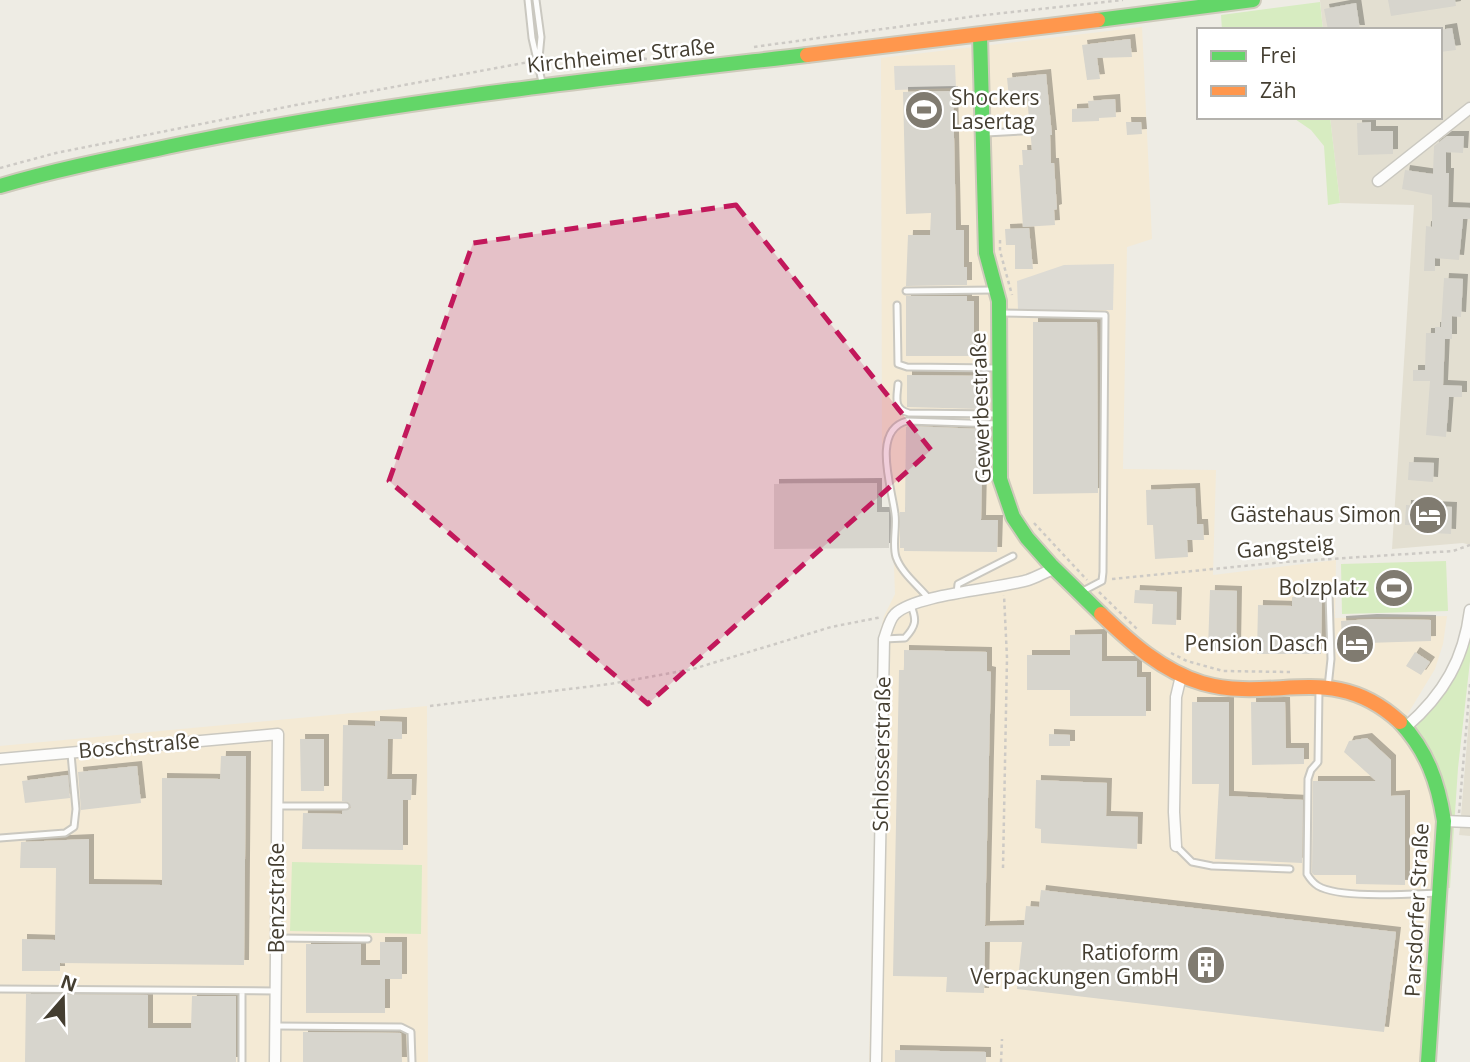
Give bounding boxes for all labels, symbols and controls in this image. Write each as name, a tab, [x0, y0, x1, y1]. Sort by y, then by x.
legend	[1197, 28, 1442, 119]
street label: Kirchheimer Straße	[525, 31, 716, 79]
text: Frei	[1260, 41, 1297, 69]
text: Zäh	[1260, 76, 1297, 104]
place label: Shockers Lasertag	[951, 83, 1040, 135]
sports icon: Shockers Lasertag	[903, 89, 945, 131]
street label: Gewerbestraße	[963, 332, 997, 484]
hotel icon: Gästehaus Simon	[1407, 494, 1449, 536]
place label: Gästehaus Simon	[1230, 500, 1401, 528]
street label: Gangsteig	[1235, 528, 1335, 564]
sports icon: Bolzplatz	[1373, 567, 1415, 609]
place label: Bolzplatz	[1279, 573, 1367, 601]
hotel icon: Pension Dasch	[1334, 623, 1376, 665]
place label: Pension Dasch	[1185, 629, 1328, 657]
street label: Schlosserstraße	[866, 676, 896, 832]
street label: Boschstraße	[77, 726, 201, 764]
street label: Parsdorfer Straße	[1397, 822, 1435, 998]
street label: Benzstraße	[262, 843, 290, 953]
place label: Ratioform Verpackungen GmbH	[970, 938, 1179, 990]
building icon: Ratioform Verpackungen GmbH	[1185, 944, 1227, 986]
north arrow	[28, 964, 98, 1034]
text: N	[57, 968, 81, 998]

